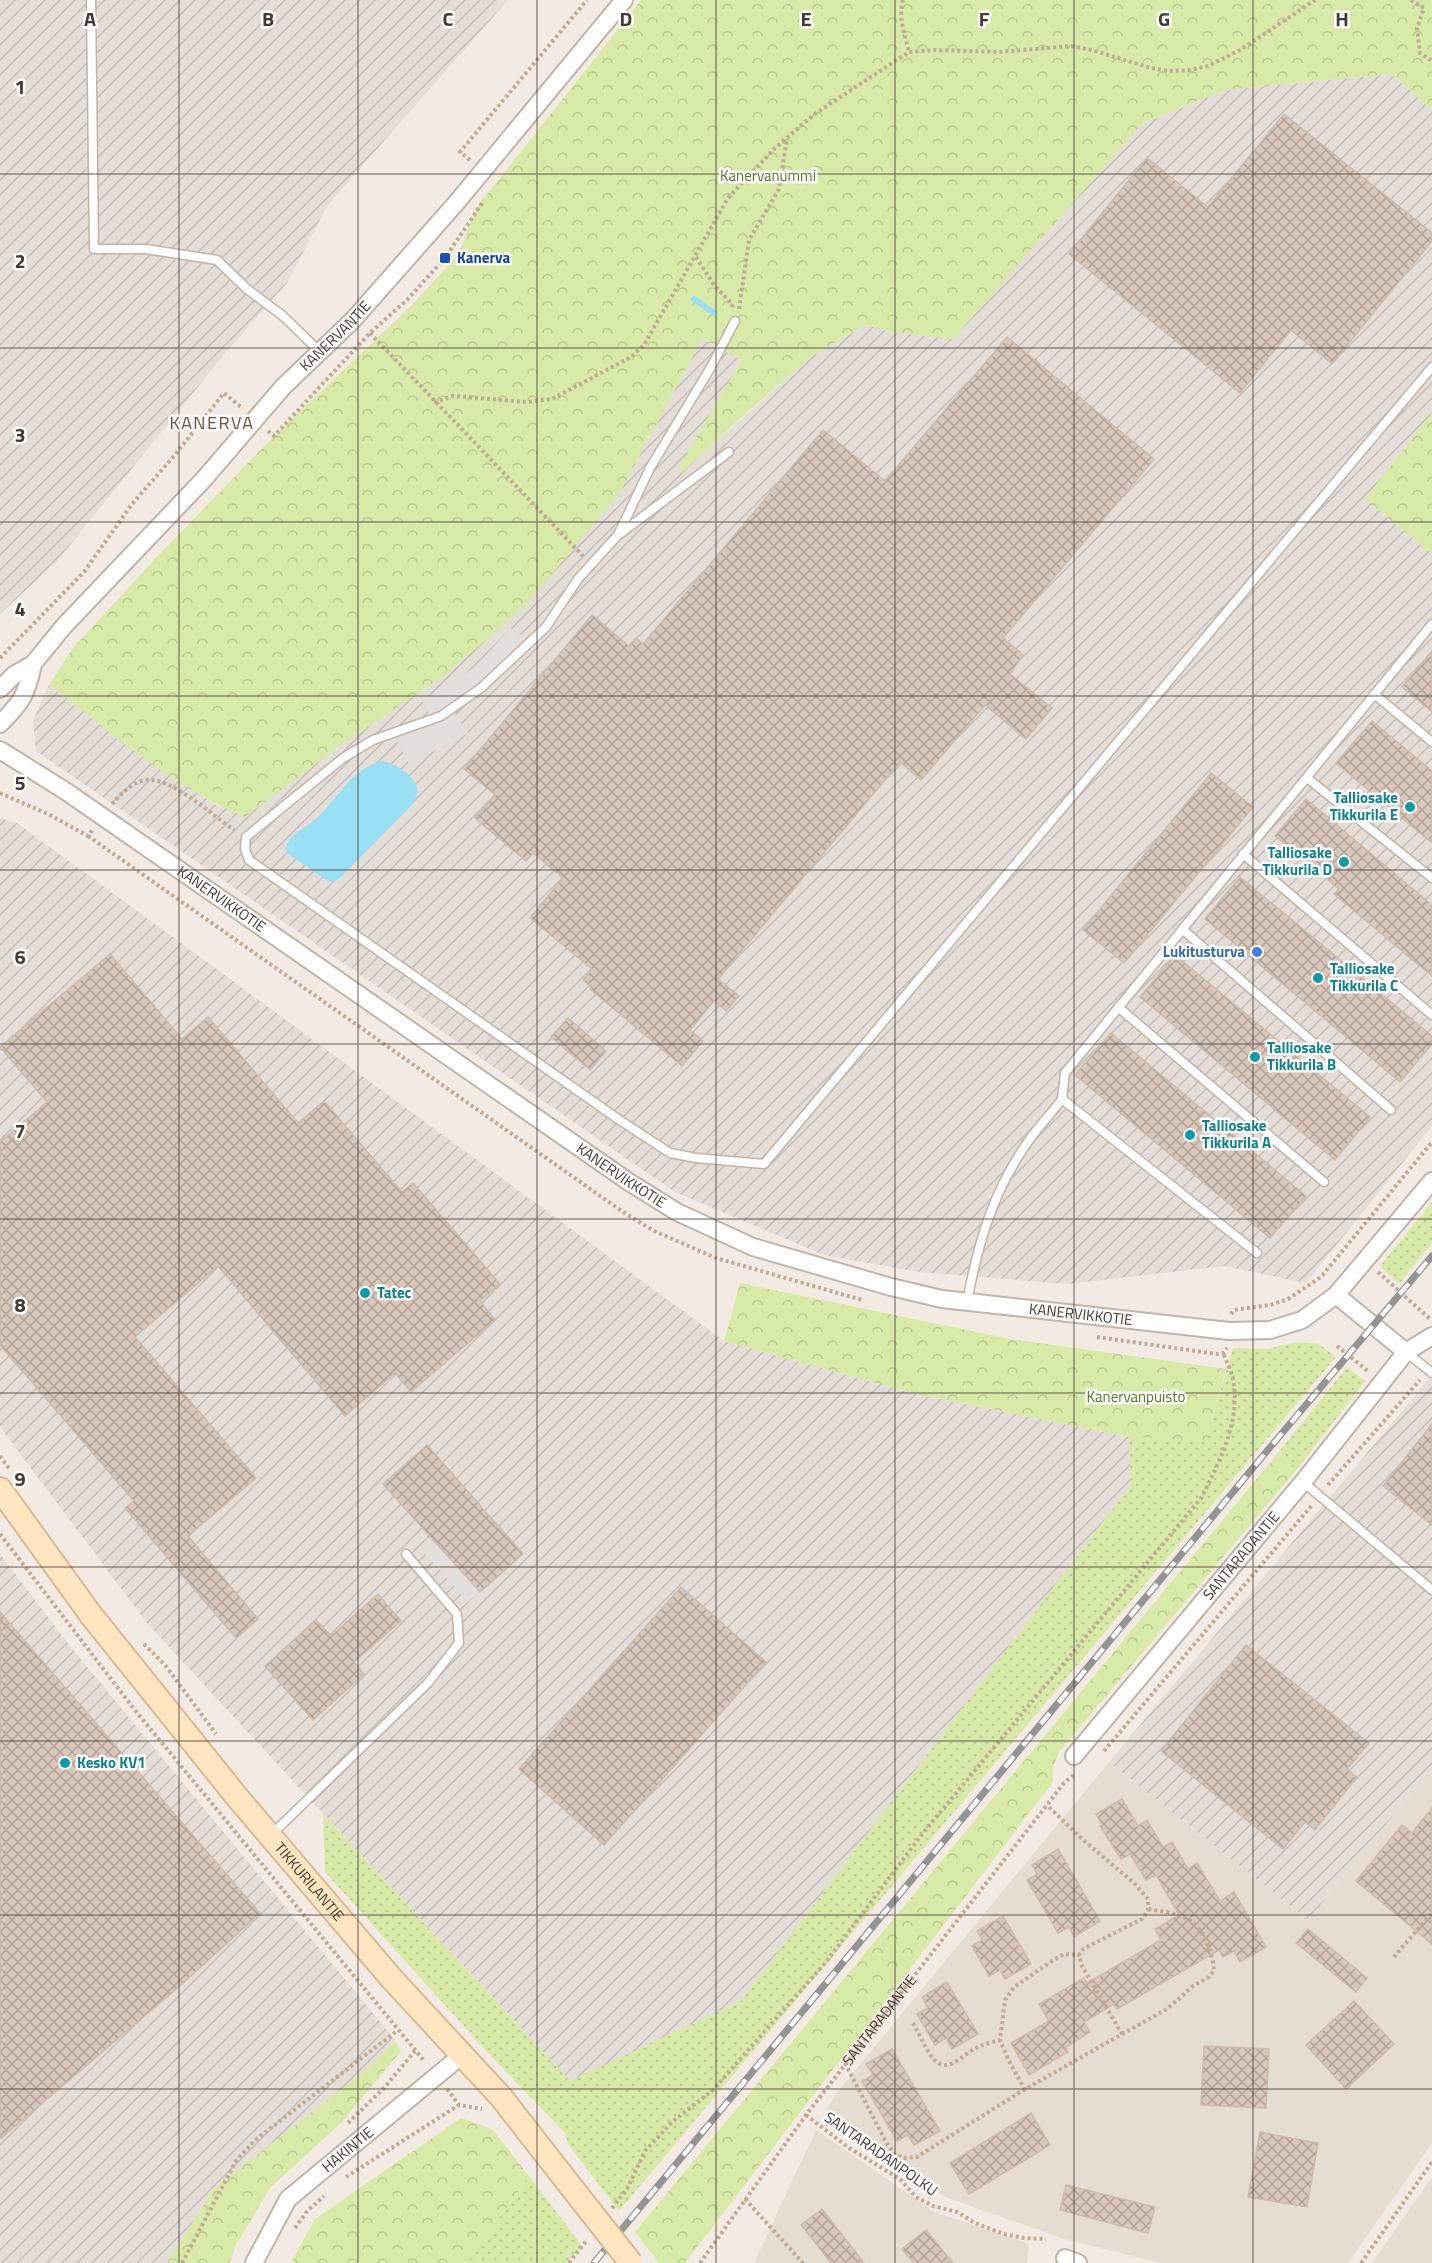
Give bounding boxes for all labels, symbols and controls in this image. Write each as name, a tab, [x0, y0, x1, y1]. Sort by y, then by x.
text: A	[84, 3, 96, 34]
text: B	[262, 3, 274, 34]
text: C	[443, 3, 454, 34]
text: D	[620, 3, 632, 34]
text: E	[800, 3, 812, 34]
text: F	[979, 3, 990, 34]
text: G	[1158, 3, 1170, 34]
text: H	[1335, 3, 1349, 34]
text: 1	[14, 71, 26, 102]
park label: Kanervanummi	[720, 164, 816, 187]
text: 2	[14, 245, 26, 276]
place label: Kanerva	[457, 246, 510, 269]
marker: Kanerva	[438, 251, 452, 265]
street label: KANERVANTIE	[294, 295, 376, 376]
district label: KANERVA	[169, 409, 255, 436]
text: 3	[14, 419, 26, 450]
text: 4	[14, 593, 26, 624]
text: 5	[14, 767, 26, 798]
place label: Talliosake Tikkurila E	[1330, 786, 1398, 826]
marker: Talliosake Tikkurila E	[1403, 800, 1417, 814]
place label: Talliosake Tikkurila D	[1262, 841, 1332, 881]
marker: Talliosake Tikkurila D	[1337, 855, 1351, 869]
street label: KANERVIKKOTIE	[172, 860, 271, 938]
place label: Lukitusturva	[1163, 940, 1245, 963]
text: 6	[14, 941, 26, 972]
marker: Lukitusturva	[1250, 945, 1264, 959]
place label: Talliosake Tikkurila C	[1330, 957, 1398, 997]
marker: Talliosake Tikkurila C	[1311, 971, 1325, 985]
place label: Talliosake Tikkurila B	[1267, 1036, 1336, 1076]
marker: Talliosake Tikkurila B	[1248, 1050, 1262, 1064]
place label: Talliosake Tikkurila A	[1202, 1114, 1271, 1154]
text: 7	[14, 1115, 26, 1146]
marker: Talliosake Tikkurila A	[1183, 1128, 1197, 1142]
street label: KANERVIKKOTIE	[572, 1137, 671, 1213]
place label: Tatec	[377, 1281, 412, 1304]
marker: Tatec	[358, 1286, 372, 1300]
text: 8	[14, 1289, 26, 1320]
street label: KANERVIKKOTIE	[1028, 1297, 1134, 1331]
park label: Kanervanpuisto	[1087, 1385, 1186, 1408]
text: 9	[14, 1463, 26, 1494]
street label: SANTARADANTIE	[1197, 1506, 1285, 1605]
place label: Kesko KV1	[77, 1751, 146, 1774]
marker: Kesko KV1	[58, 1756, 72, 1770]
street label: TIKKURILANTIE	[269, 1837, 350, 1926]
street label: SANTARADANTIE	[836, 1970, 922, 2070]
street label: SANTARADANPOLKU	[820, 2106, 943, 2201]
street label: HAKINTIE	[316, 2121, 378, 2178]

